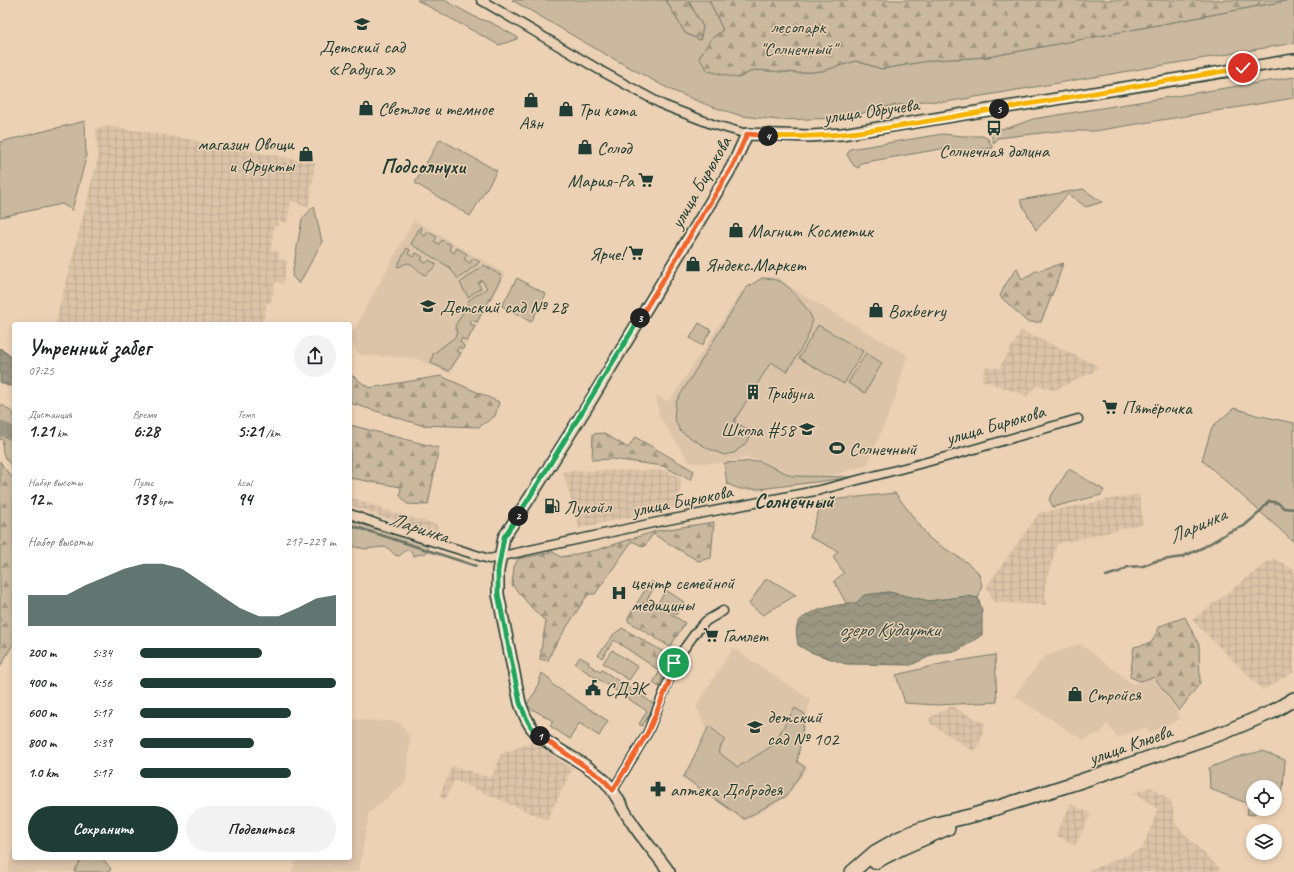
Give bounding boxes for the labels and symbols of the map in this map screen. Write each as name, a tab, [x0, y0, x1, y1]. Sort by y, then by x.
school or university icon: Детский сад «Радуга»	[353, 15, 371, 33]
park label: лесопарк "Солнечный"	[760, 15, 840, 61]
place label: Детский сад «Радуга»	[319, 35, 407, 81]
pin	[1226, 51, 1260, 85]
shop icon: Аян	[522, 91, 540, 109]
street label: улица Обручева	[821, 92, 922, 130]
place label: Светлое и темное	[378, 97, 495, 121]
place label: Три кота	[578, 98, 638, 122]
shop icon: Светлое и темное	[357, 99, 375, 117]
pin: 5	[989, 99, 1009, 119]
shop icon: Три кота	[557, 100, 575, 118]
place label: Аян	[519, 111, 544, 135]
bus stop icon: Солнечная долина	[985, 119, 1003, 137]
pin: 4	[758, 126, 778, 146]
street label: улица Бирюкова	[664, 131, 738, 234]
place label: магазин Овощи и Фрукты	[198, 132, 296, 178]
place label: Солод	[597, 136, 633, 160]
shop icon: Солод	[576, 138, 594, 156]
place label: Солнечная долина	[939, 139, 1051, 163]
shop icon: магазин Овощи и Фрукты	[297, 145, 315, 163]
district label: Подсолнухи	[381, 153, 467, 179]
place label: Мария-Ра	[568, 169, 636, 193]
supermarket icon: Мария-Ра	[637, 171, 655, 189]
place label: Магнит Косметик	[748, 219, 875, 243]
shop icon: Магнит Косметик	[727, 221, 745, 239]
place label: Ярче!	[589, 242, 628, 266]
supermarket icon: Ярче!	[627, 244, 645, 262]
place label: Яндекс.Маркет	[705, 253, 807, 277]
shop icon: Яндекс.Маркет	[684, 255, 702, 273]
place label: Детский сад № 28	[440, 295, 570, 319]
school or university icon: Детский сад № 28	[419, 297, 437, 315]
place label: Boxberry	[888, 299, 947, 323]
shop icon: Boxberry	[867, 301, 885, 319]
pin: 3	[630, 308, 650, 328]
place label: Трибуна	[765, 381, 816, 405]
building icon: Трибуна	[744, 383, 762, 401]
place label: Пятёрочка	[1122, 396, 1193, 420]
supermarket icon: Пятёрочка	[1101, 398, 1119, 416]
street label: улица Бирюкова	[942, 399, 1049, 451]
place label: Школа #58	[721, 418, 797, 442]
school or university icon: Школа #58	[798, 420, 816, 438]
place label: Солнечный	[849, 437, 918, 461]
sports icon: Солнечный	[828, 439, 846, 457]
street label: улица Бирюкова	[629, 479, 736, 523]
district label: Солнечный	[754, 488, 836, 514]
place label: Лукойл	[564, 495, 612, 519]
fuel station icon: Лукойл	[543, 497, 561, 515]
water label: Ларинка	[1164, 501, 1233, 549]
water label: Ларинка	[386, 506, 454, 550]
pin: 2	[508, 506, 528, 526]
place label: центр семейной медицины	[631, 571, 735, 617]
hospital icon: центр семейной медицины	[610, 584, 628, 602]
water label: озеро Кудаутки	[839, 617, 943, 642]
place label: Гамлет	[723, 624, 770, 648]
supermarket icon: Гамлет	[702, 626, 720, 644]
pin	[657, 646, 691, 680]
place label: СДЭК	[605, 677, 650, 701]
public building icon: СДЭК	[584, 679, 602, 697]
place label: Стройся	[1087, 683, 1142, 707]
shop icon: Стройся	[1066, 685, 1084, 703]
place label: детский сад № 102	[767, 705, 840, 751]
school or university icon: детский сад № 102	[746, 718, 764, 736]
street label: улица Клюева	[1085, 719, 1177, 771]
pin: 1	[530, 726, 550, 746]
place label: аптека Добродея	[670, 778, 783, 802]
pharmacy icon: аптека Добродея	[649, 780, 667, 798]

